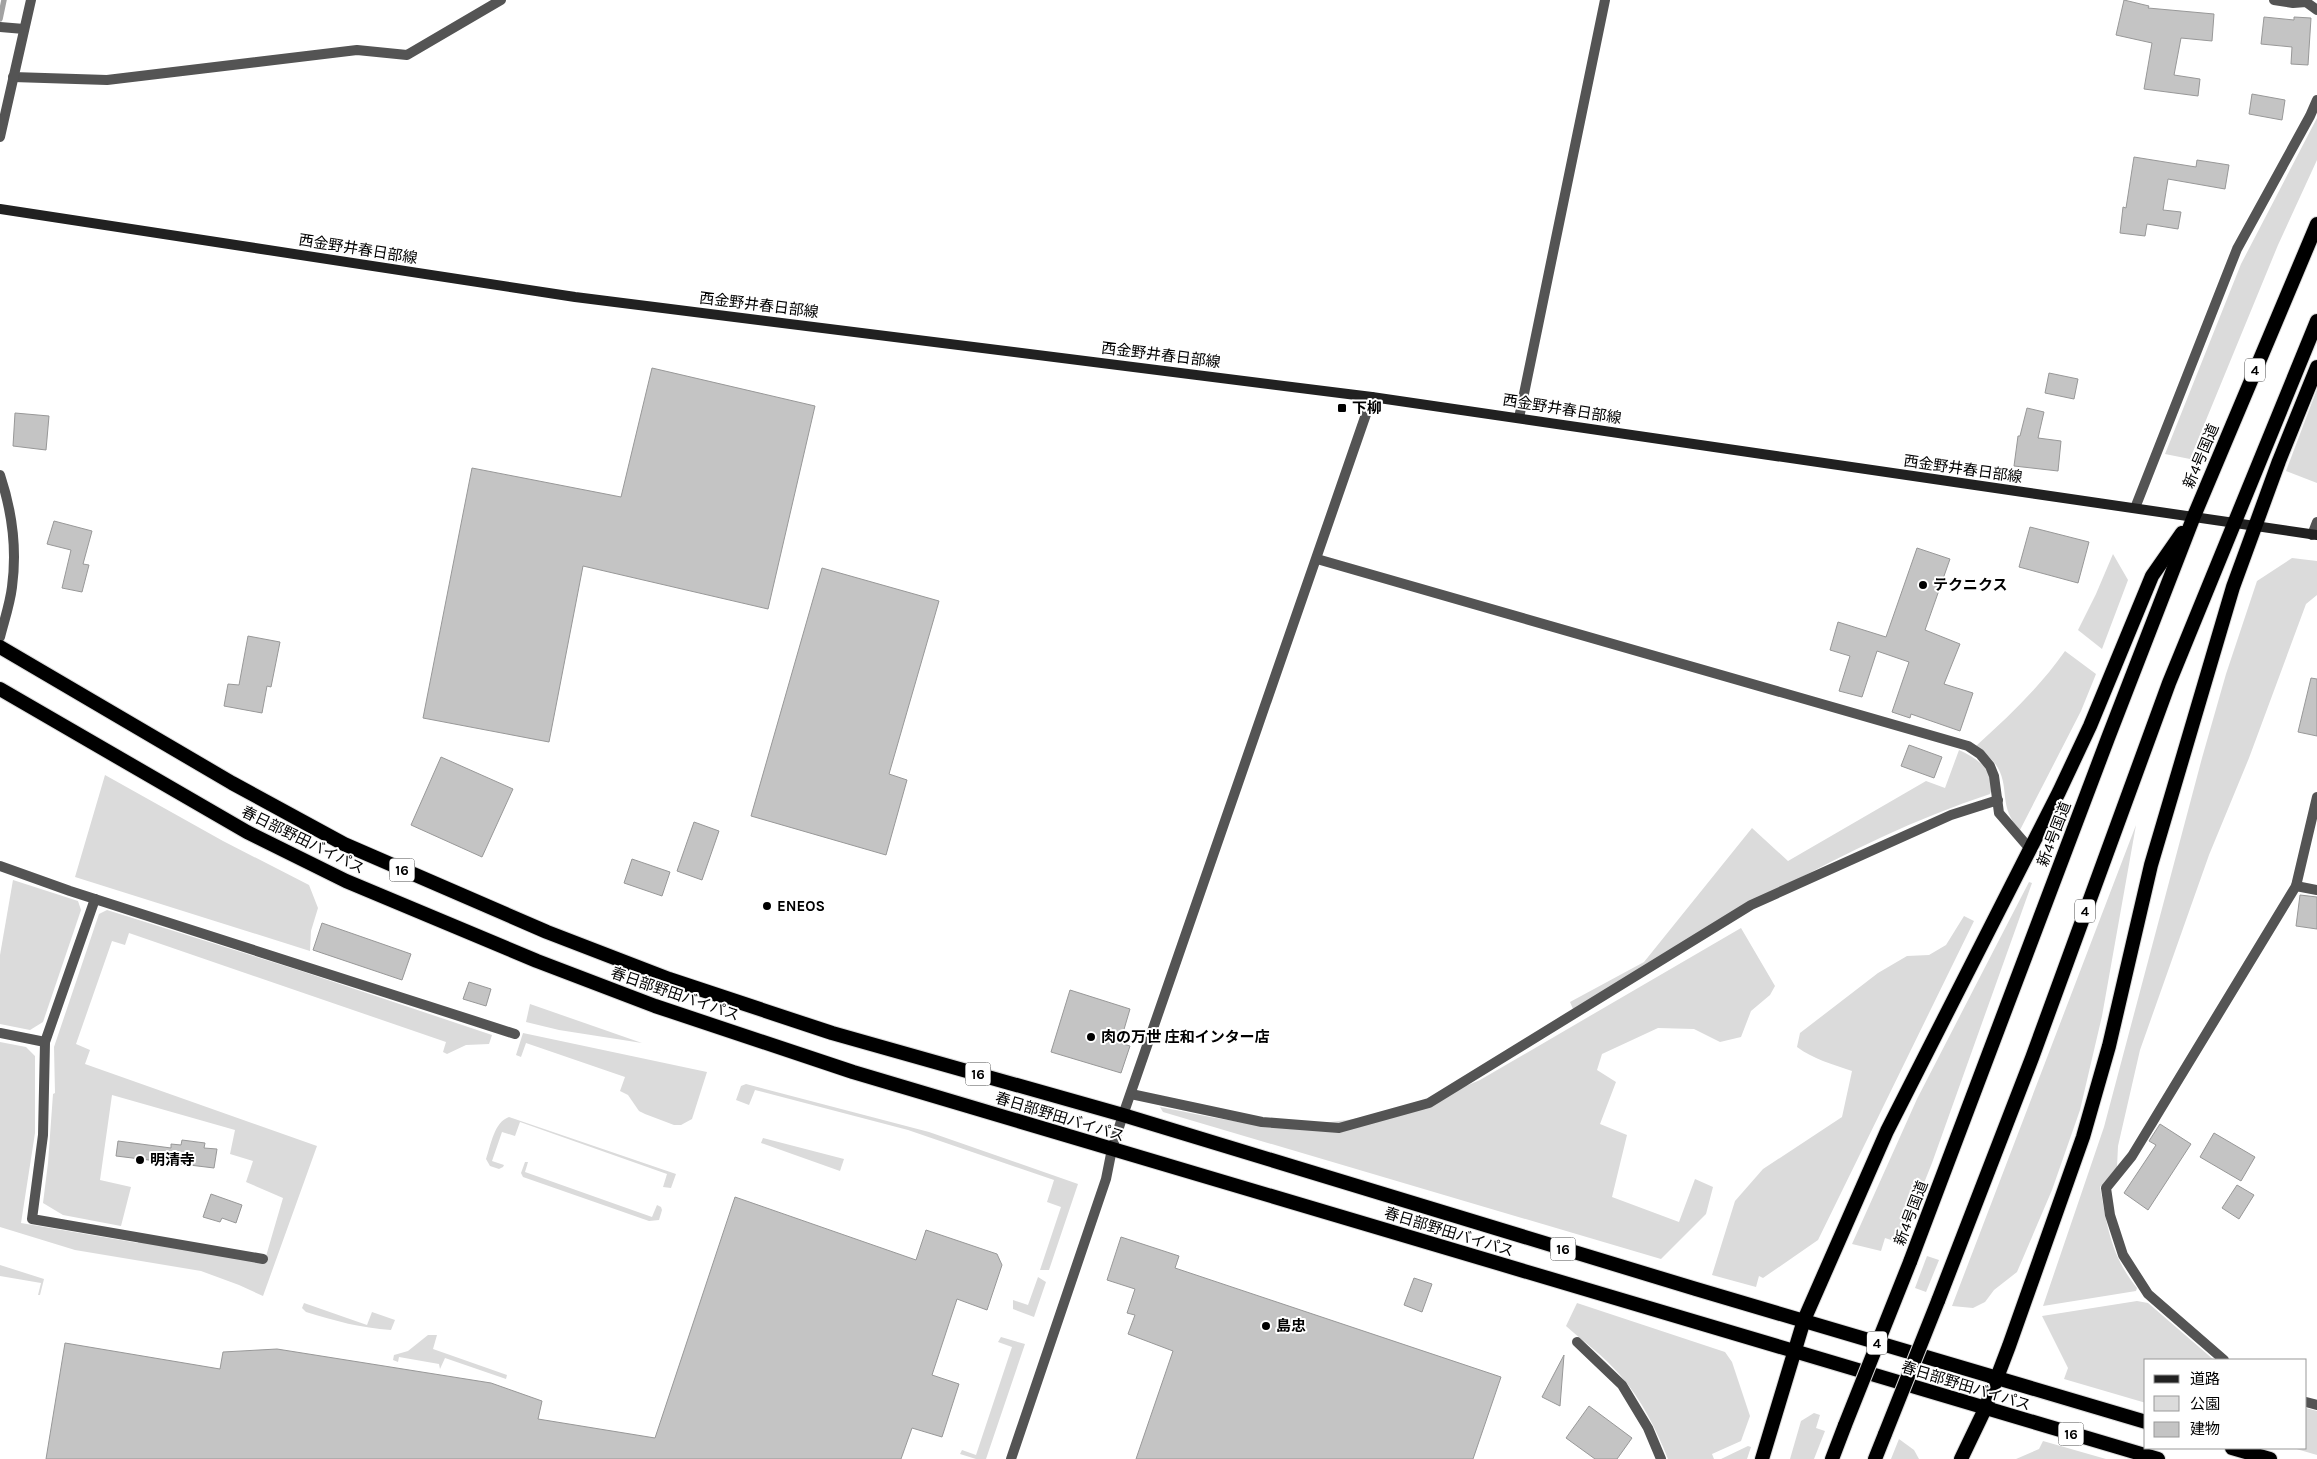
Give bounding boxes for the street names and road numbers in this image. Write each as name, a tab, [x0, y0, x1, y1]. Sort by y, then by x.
street label: 西金野井春日部線	[297, 231, 419, 267]
street label: 西金野井春日部線	[698, 289, 820, 321]
street label: 西金野井春日部線	[1100, 339, 1222, 371]
road number: 4	[2245, 358, 2265, 382]
street label: 西金野井春日部線	[1501, 391, 1623, 427]
street label: 新4号国道	[2179, 421, 2223, 491]
street label: 西金野井春日部線	[1902, 452, 2024, 486]
street label: 新4号国道	[2033, 799, 2075, 869]
street label: 春日部野田バイパス	[239, 802, 367, 878]
road number: 16	[390, 858, 414, 882]
road number: 4	[2075, 899, 2095, 922]
street label: 春日部野田バイパス	[608, 964, 742, 1024]
road number: 16	[966, 1062, 990, 1086]
street label: 春日部野田バイパス	[993, 1089, 1127, 1145]
street label: 新4号国道	[1890, 1178, 1932, 1248]
street label: 春日部野田バイパス	[1382, 1204, 1516, 1260]
road number: 16	[1550, 1238, 1576, 1260]
road number: 4	[1867, 1332, 1887, 1355]
street label: 春日部野田バイパス	[1899, 1358, 2033, 1414]
road number: 16	[2058, 1422, 2084, 1446]

